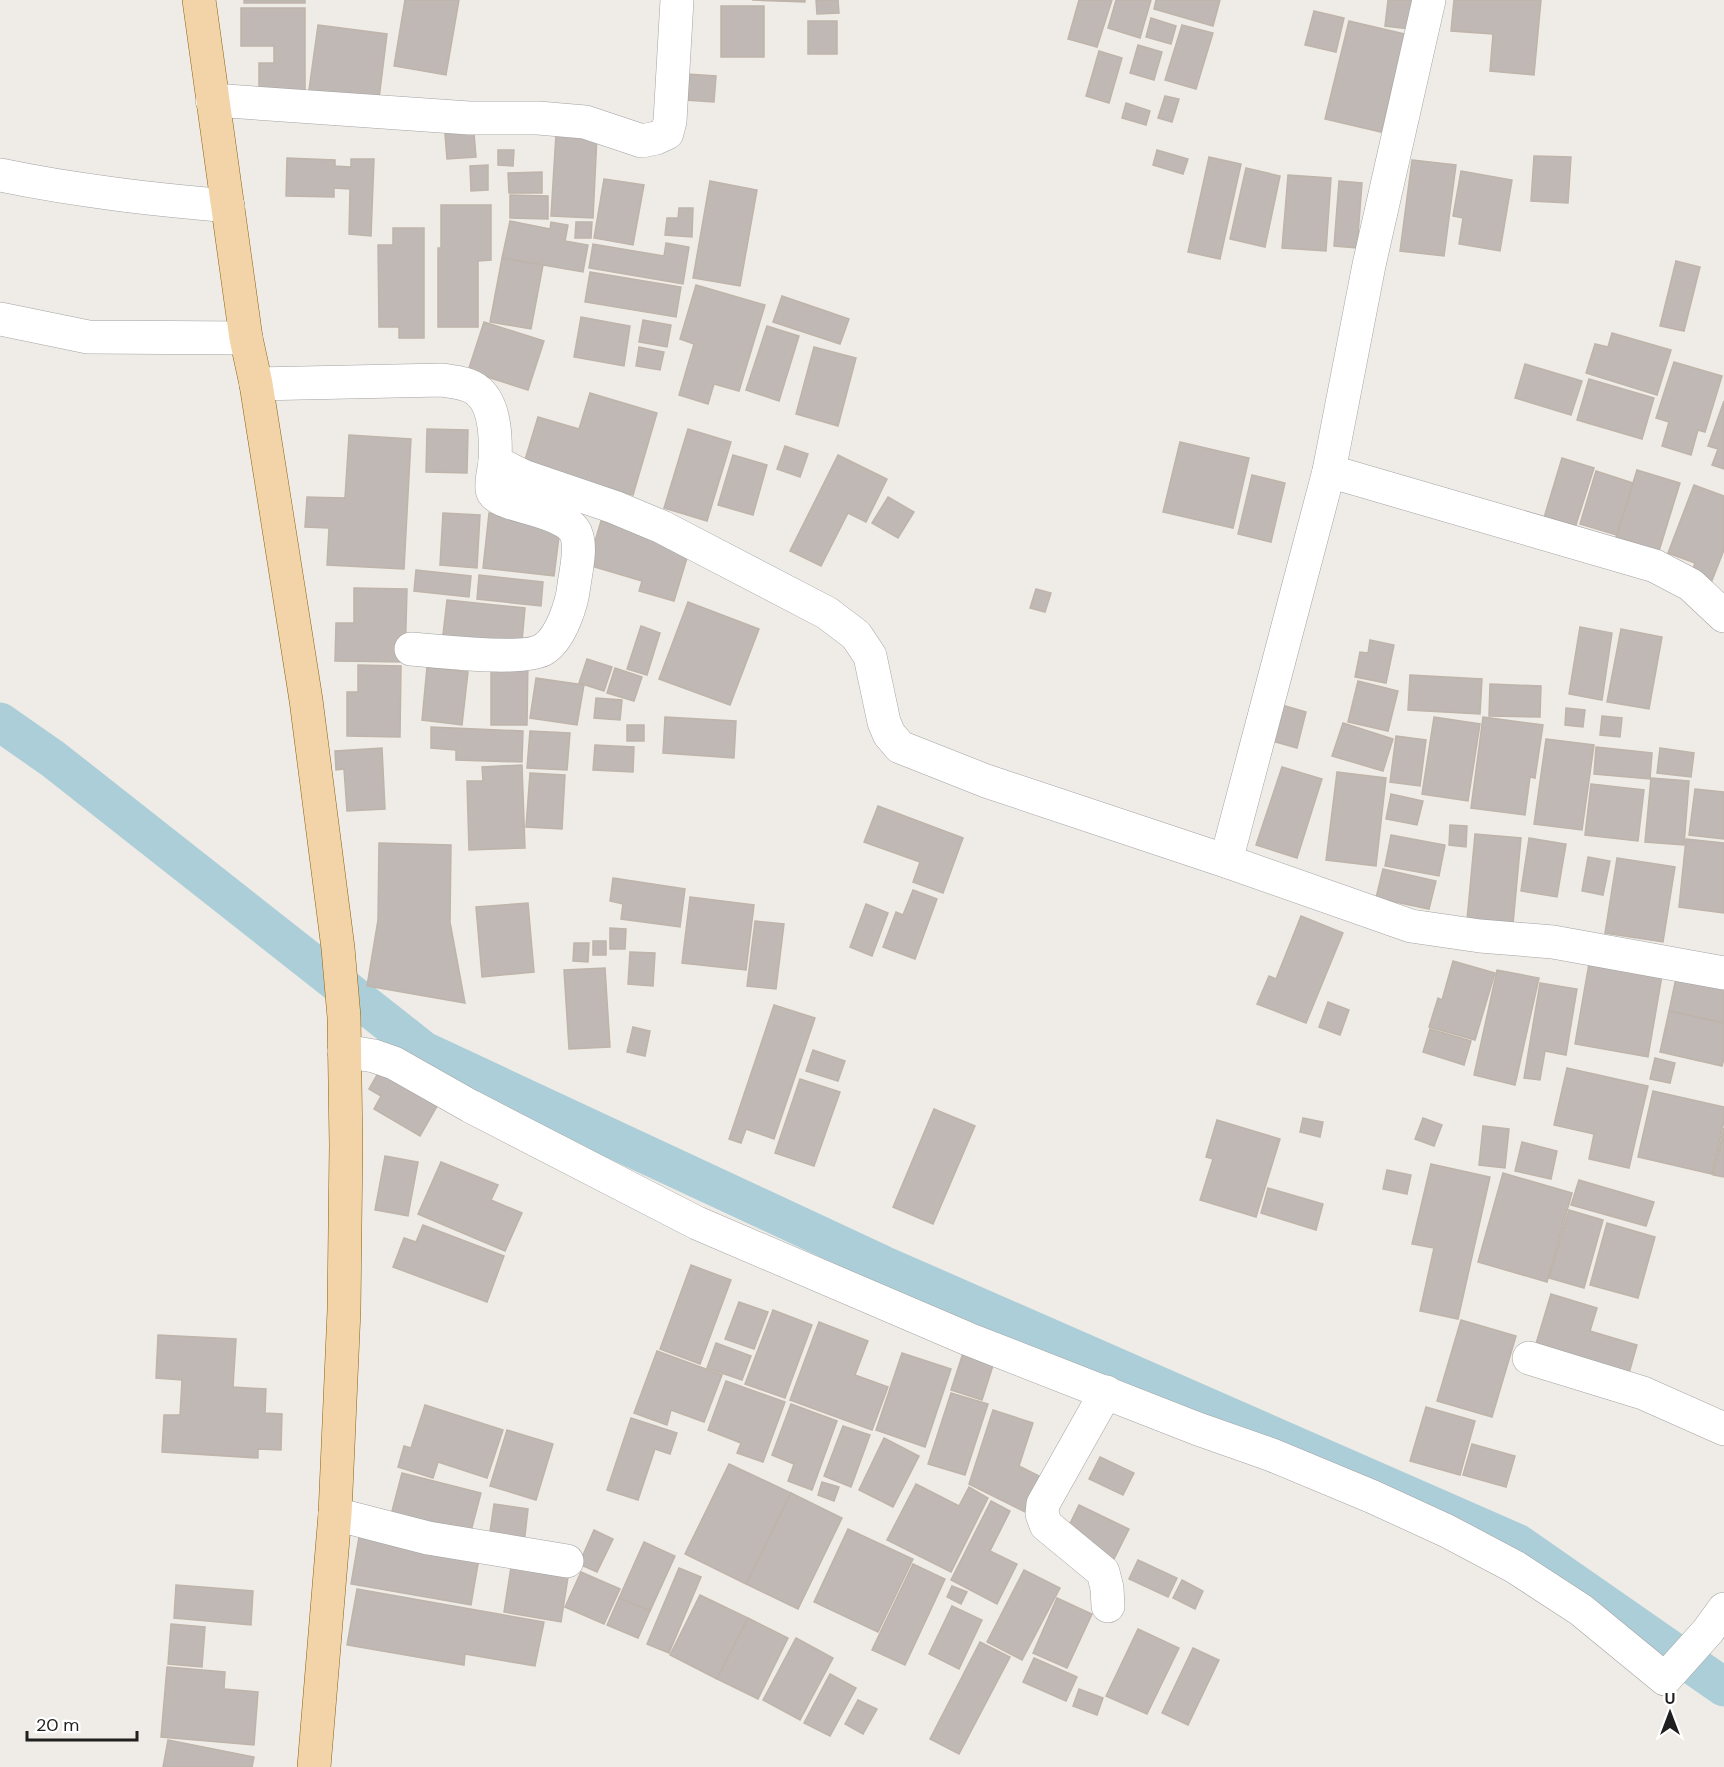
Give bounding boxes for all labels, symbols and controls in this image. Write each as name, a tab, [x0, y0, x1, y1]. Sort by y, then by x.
north arrow	[1640, 1683, 1700, 1743]
text: U	[1665, 1688, 1675, 1709]
scale bar	[27, 1704, 136, 1742]
text: 20 m	[36, 1713, 79, 1737]

